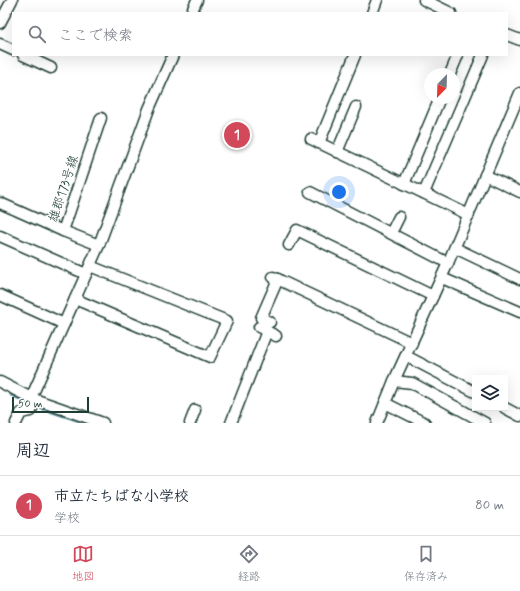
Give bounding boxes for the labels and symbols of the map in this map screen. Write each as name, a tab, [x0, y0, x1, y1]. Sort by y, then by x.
north arrow	[424, 68, 460, 104]
pin: 1	[224, 120, 250, 150]
street label: 雄郡173号線	[45, 152, 83, 225]
your location	[329, 182, 349, 202]
scale bar	[12, 395, 89, 414]

